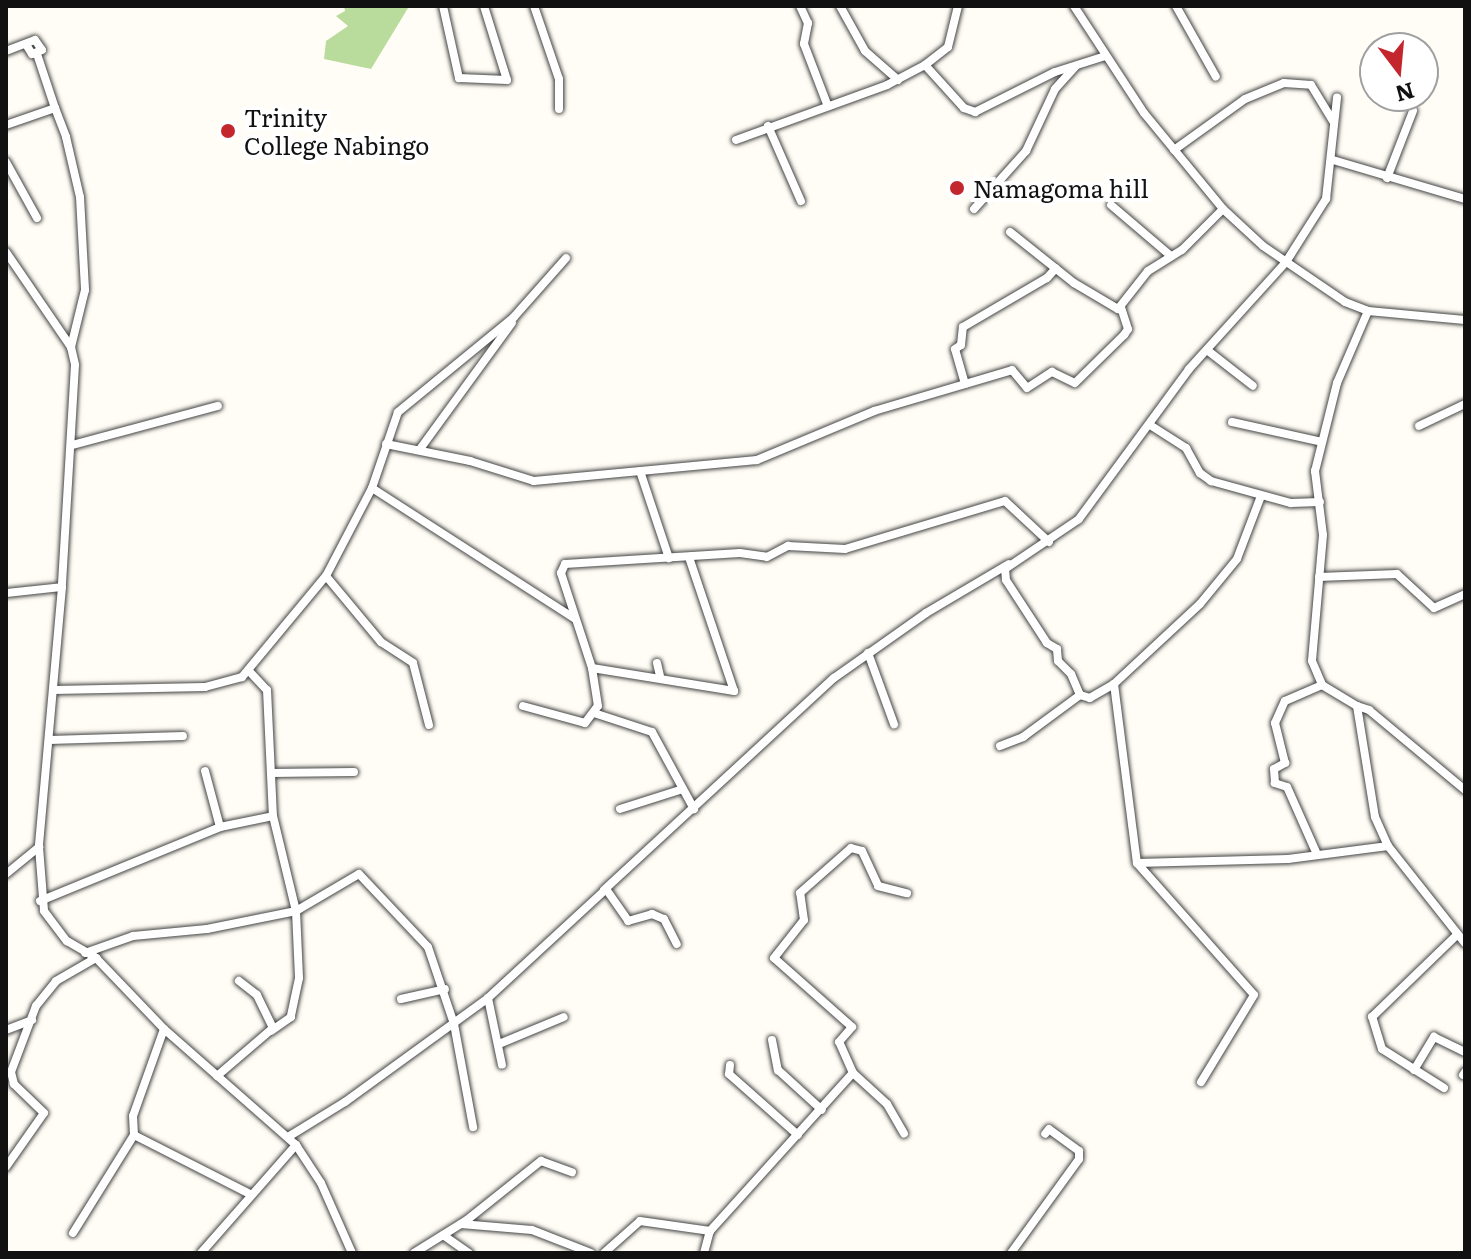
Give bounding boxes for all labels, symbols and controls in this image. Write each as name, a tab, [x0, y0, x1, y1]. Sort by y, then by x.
north arrow	[1359, 32, 1439, 112]
text: N	[1392, 75, 1419, 112]
place label: Trinity College Nabingo	[244, 103, 429, 159]
marker: Trinity College Nabingo	[219, 122, 237, 140]
place label: Namagoma hill	[973, 174, 1148, 202]
marker: Namagoma hill	[948, 179, 966, 197]

